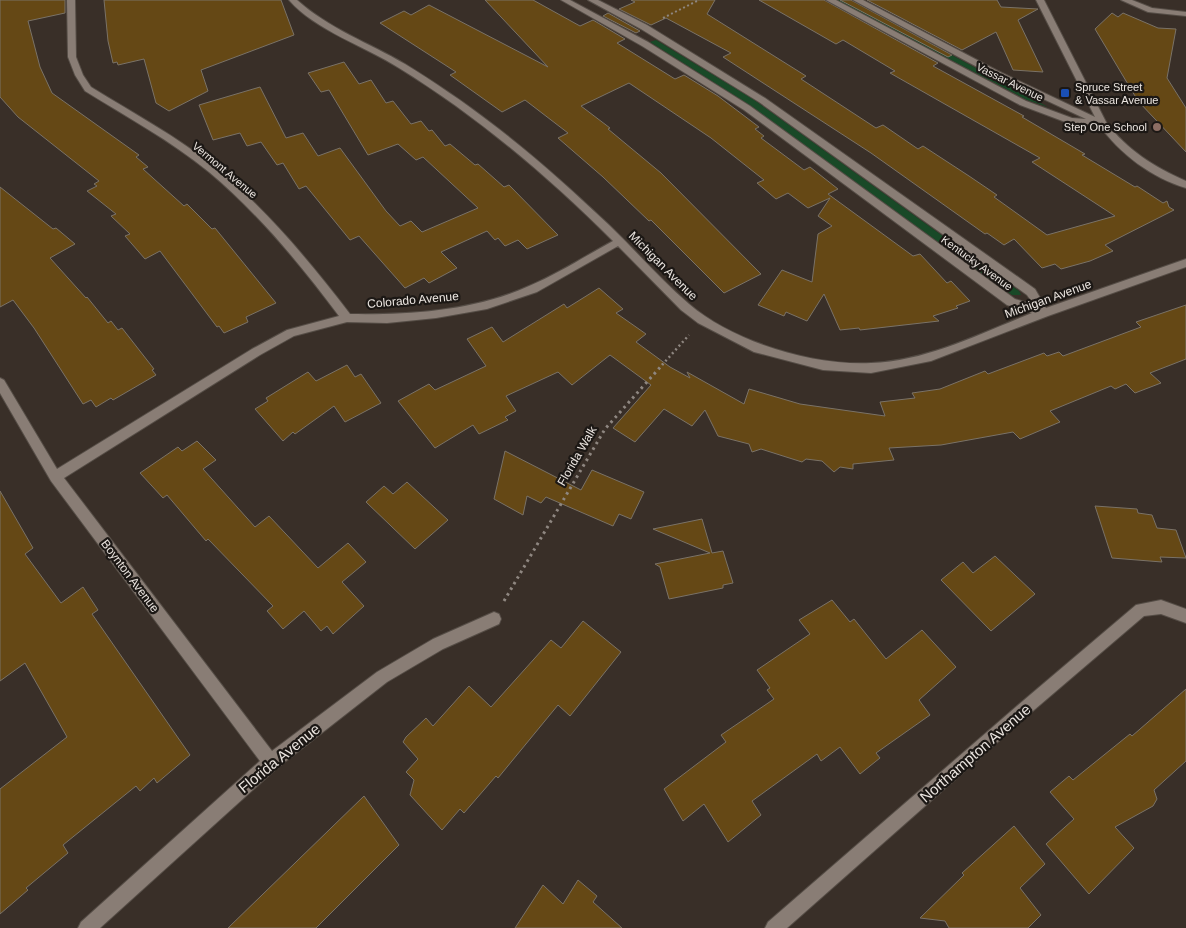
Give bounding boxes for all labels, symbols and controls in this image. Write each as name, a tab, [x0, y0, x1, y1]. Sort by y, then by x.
street label: Vassar Avenue	[975, 61, 1045, 103]
place label: Spruce Street & Vassar Avenue	[1075, 81, 1158, 106]
marker: Spruce Street & Vassar Avenue	[1059, 87, 1071, 99]
place label: Step One School	[1064, 121, 1147, 133]
marker: Step One School	[1151, 121, 1163, 133]
street label: Vermont Avenue	[190, 140, 260, 200]
street label: Michigan Avenue	[626, 229, 700, 303]
street label: Kentucky Avenue	[939, 233, 1015, 293]
street label: Michigan Avenue	[1003, 277, 1094, 321]
street label: Colorado Avenue	[367, 289, 460, 311]
street label: Florida Walk	[554, 423, 600, 488]
street label: Boynton Avenue	[98, 537, 162, 615]
street label: Northampton Avenue	[916, 700, 1034, 806]
street label: Florida Avenue	[235, 720, 323, 796]

